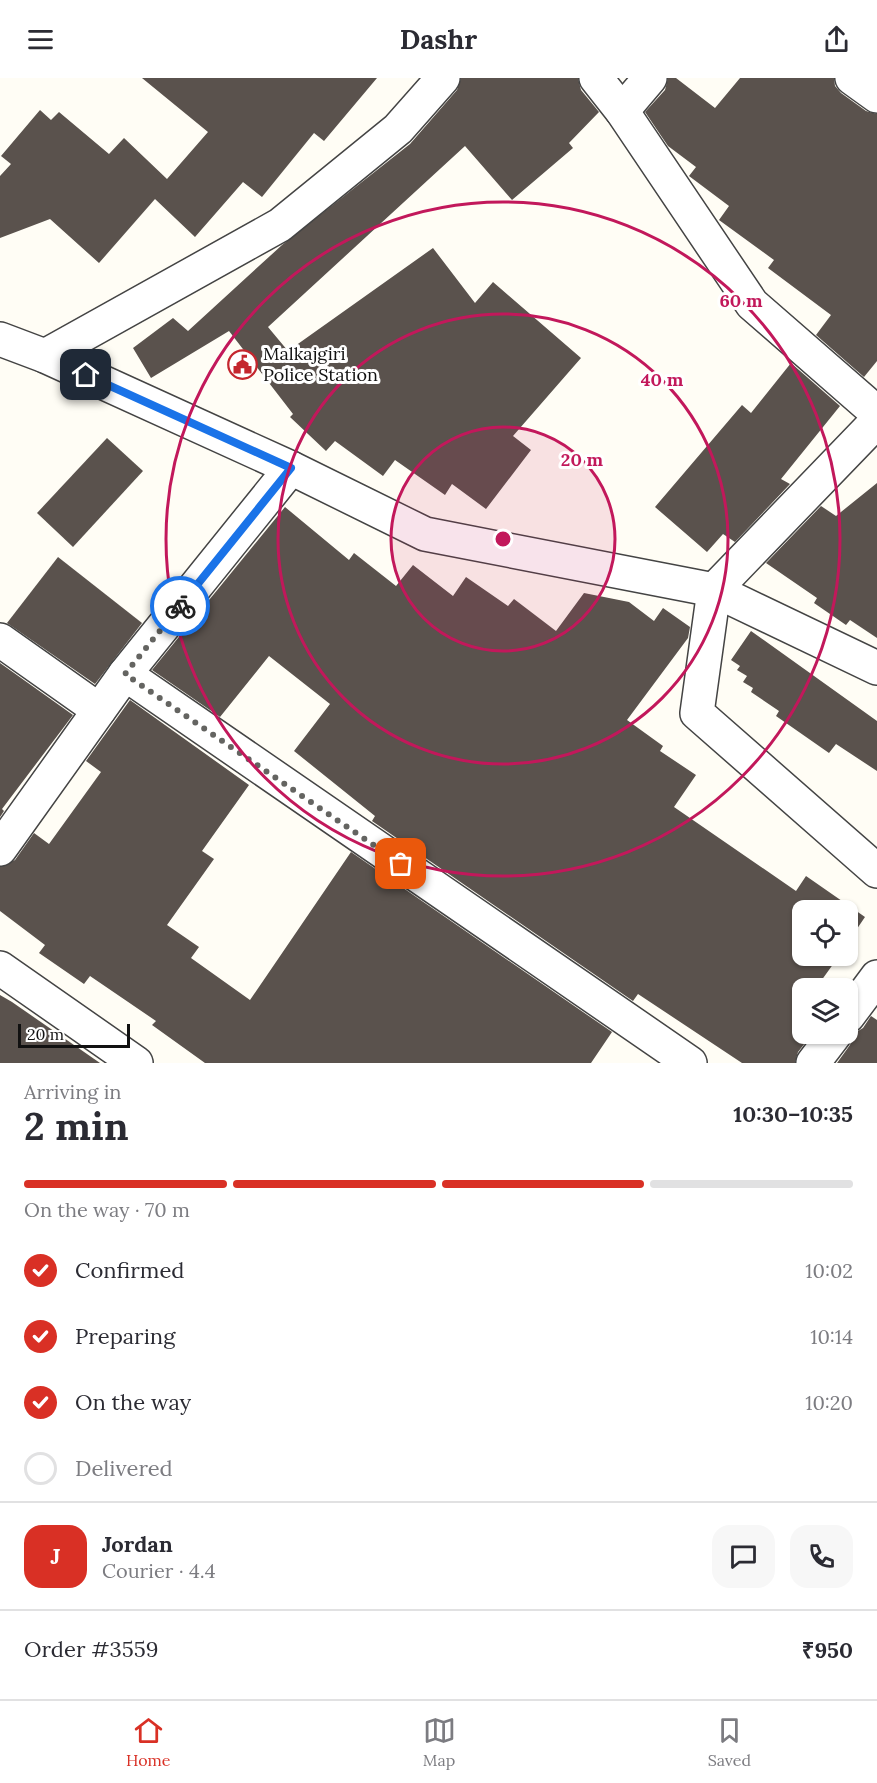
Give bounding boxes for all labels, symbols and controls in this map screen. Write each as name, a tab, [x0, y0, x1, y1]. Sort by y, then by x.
text: Dashr	[400, 22, 477, 56]
icon: menu	[24, 23, 57, 56]
icon: share	[820, 23, 853, 56]
text: 60 m	[719, 289, 763, 312]
place label: Malkajgiri Police Station	[263, 342, 378, 386]
public building icon: Malkajgiri Police Station	[226, 348, 258, 380]
pin	[60, 349, 111, 400]
icon: home	[69, 358, 102, 391]
text: 40 m	[641, 368, 684, 391]
text: 20 m	[561, 448, 604, 471]
centre of rings	[493, 529, 513, 549]
courier	[150, 576, 210, 636]
icon: bike	[164, 590, 197, 623]
pin	[375, 838, 426, 889]
icon: bag	[384, 847, 417, 880]
map controls	[792, 900, 858, 1044]
button: locate	[792, 900, 858, 966]
button: layers	[792, 978, 858, 1044]
scale bar	[18, 1021, 130, 1049]
text: 20 m	[27, 1024, 64, 1044]
text: Arriving in	[24, 1079, 121, 1104]
text: 10:30–10:35	[733, 1100, 853, 1128]
text: 2 min	[24, 1101, 129, 1151]
text: On the way · 70 m	[24, 1197, 190, 1222]
icon: check	[24, 1254, 57, 1287]
text: Confirmed	[75, 1256, 184, 1284]
text: 10:02	[805, 1258, 853, 1283]
icon: check	[24, 1320, 57, 1353]
text: Preparing	[75, 1322, 175, 1350]
text: 10:14	[810, 1324, 853, 1349]
icon: check	[24, 1386, 57, 1419]
text: On the way	[75, 1388, 191, 1416]
text: 10:20	[805, 1390, 853, 1415]
text: Delivered	[75, 1454, 173, 1482]
button: chat	[712, 1525, 775, 1588]
button: phone	[790, 1525, 853, 1588]
text: Jordan	[102, 1530, 173, 1558]
text: J	[51, 1542, 60, 1570]
text: Courier · 4.4	[102, 1558, 216, 1583]
text: Order #3559	[24, 1635, 158, 1663]
text: ₹950	[802, 1636, 853, 1664]
tab: Home	[126, 1714, 171, 1770]
tab: Map	[423, 1714, 456, 1770]
tab: Saved	[708, 1714, 751, 1770]

